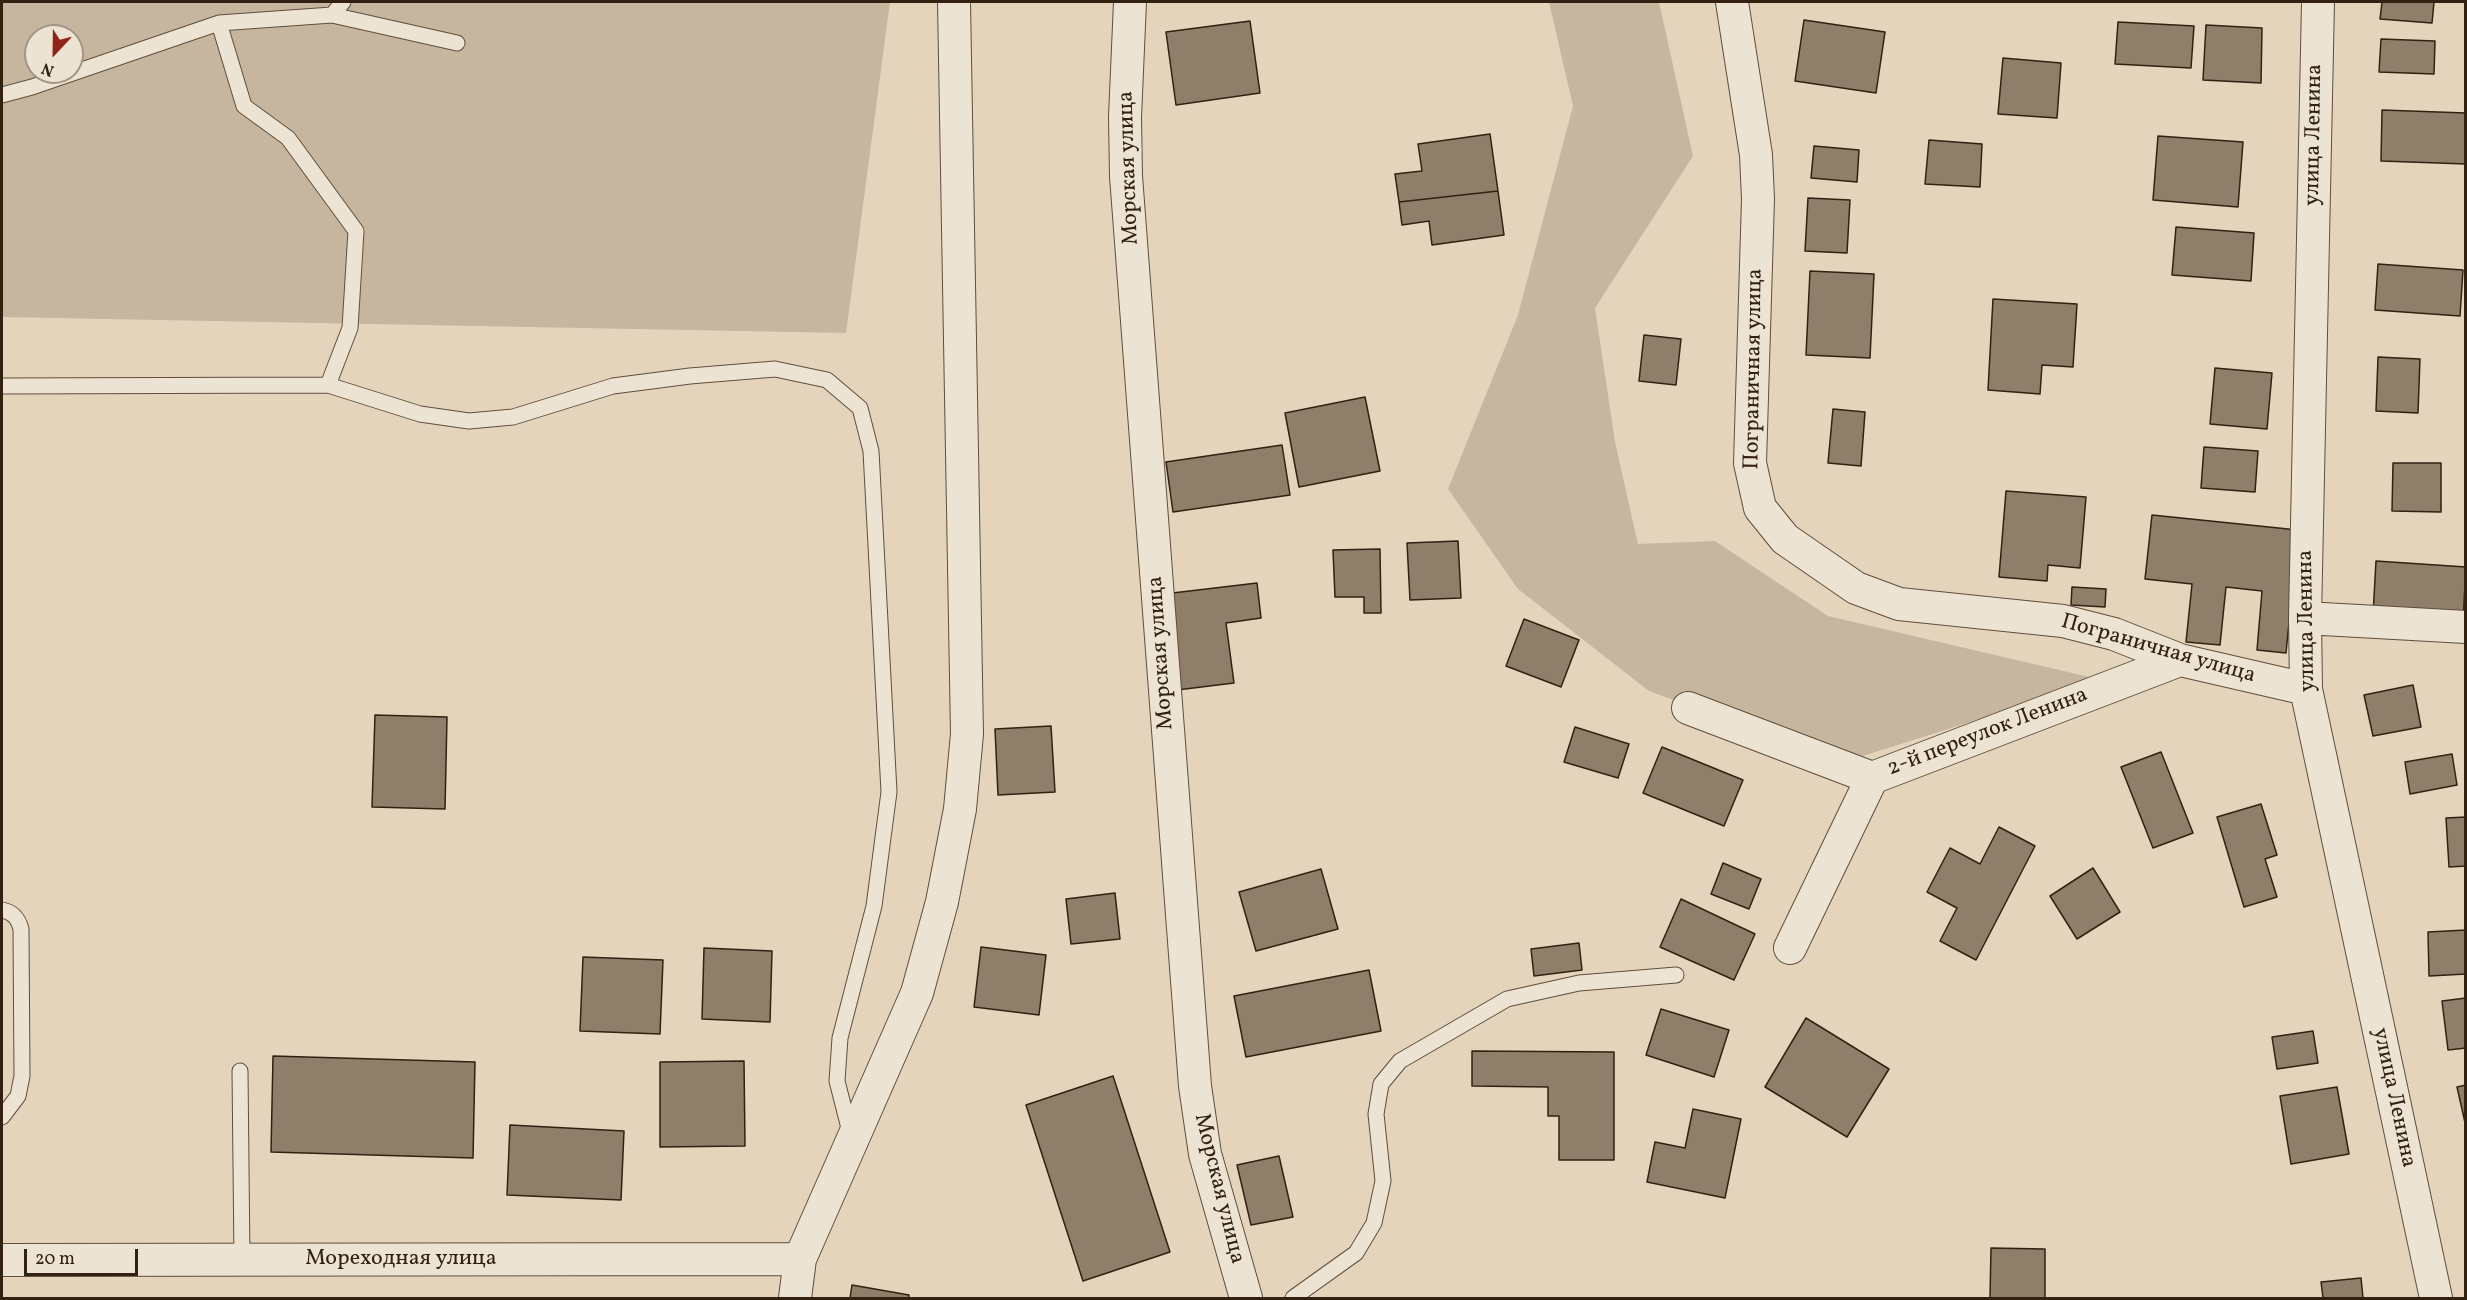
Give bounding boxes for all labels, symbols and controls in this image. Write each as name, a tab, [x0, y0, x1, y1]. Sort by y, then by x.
north arrow	[24, 24, 84, 84]
text: N	[38, 56, 58, 81]
street label: улица Ленина	[2301, 64, 2329, 206]
street label: Морская улица	[1114, 91, 1146, 245]
street label: Пограничная улица	[1740, 268, 1770, 470]
street label: улица Ленина	[2294, 550, 2322, 692]
street label: Морская улица	[1143, 575, 1181, 731]
street label: Пограничная улица	[2058, 610, 2258, 690]
street label: 2-й переулок Ленина	[1884, 683, 2092, 783]
street label: улица Ленина	[2365, 1026, 2421, 1170]
street label: Морская улица	[1187, 1111, 1249, 1267]
scale bar	[27, 1237, 141, 1275]
text: 20 m	[35, 1247, 75, 1272]
street label: Мореходная улица	[305, 1247, 497, 1273]

